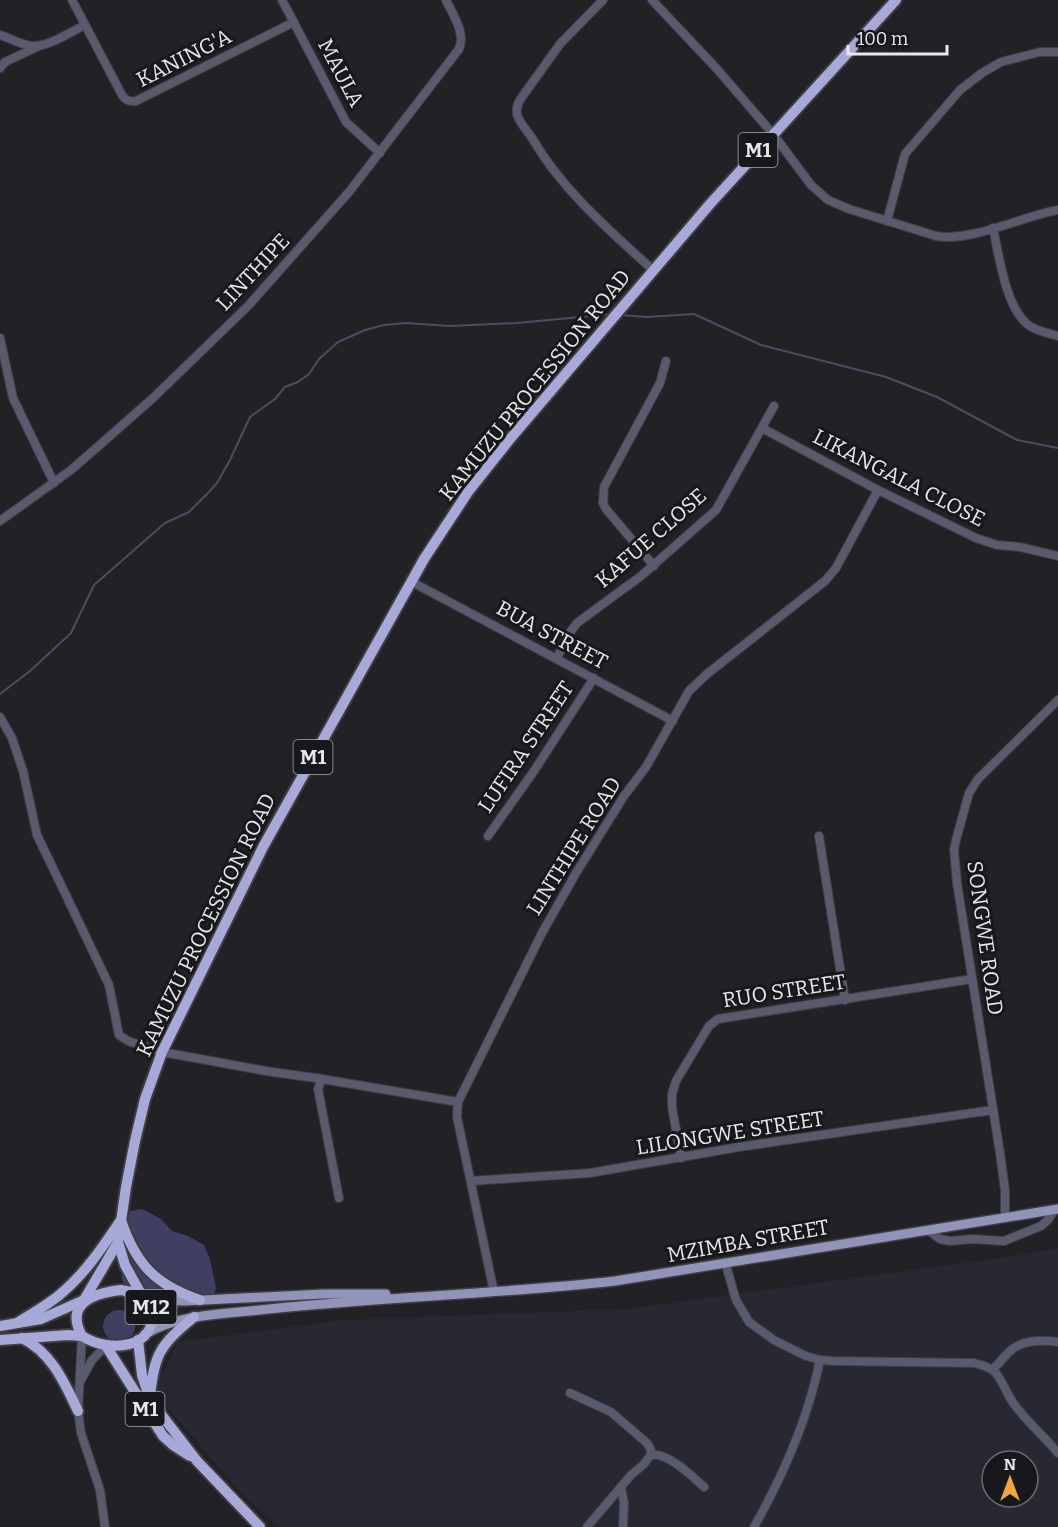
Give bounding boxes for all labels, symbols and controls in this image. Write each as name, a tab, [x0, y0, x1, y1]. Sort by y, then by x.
scale bar	[848, 18, 947, 56]
street label: KANING'A	[132, 23, 236, 93]
text: 100 m	[857, 28, 908, 50]
street label: MAULA	[312, 34, 370, 112]
road number: M1	[738, 133, 777, 167]
street label: LINTHIPE	[211, 228, 295, 316]
street label: KAMUZU PROCESSION ROAD	[434, 264, 636, 506]
street label: LIKANGALA CLOSE	[809, 423, 989, 533]
street label: KAFUE CLOSE	[590, 483, 712, 593]
street label: BUA STREET	[492, 595, 612, 675]
street label: LUFIRA STREET	[473, 676, 579, 818]
road number: M1	[294, 740, 332, 774]
street label: LINTHIPE ROAD	[521, 772, 627, 920]
street label: KAMUZU PROCESSION ROAD	[131, 789, 281, 1061]
street label: SONGWE ROAD	[961, 859, 1009, 1017]
street label: RUO STREET	[721, 968, 847, 1014]
street label: LILONGWE STREET	[634, 1105, 826, 1161]
street label: MZIMBA STREET	[665, 1214, 831, 1268]
road number: M12	[126, 1290, 176, 1324]
road number: M1	[126, 1392, 164, 1426]
north arrow	[980, 1449, 1040, 1509]
text: N	[1004, 1455, 1016, 1474]

